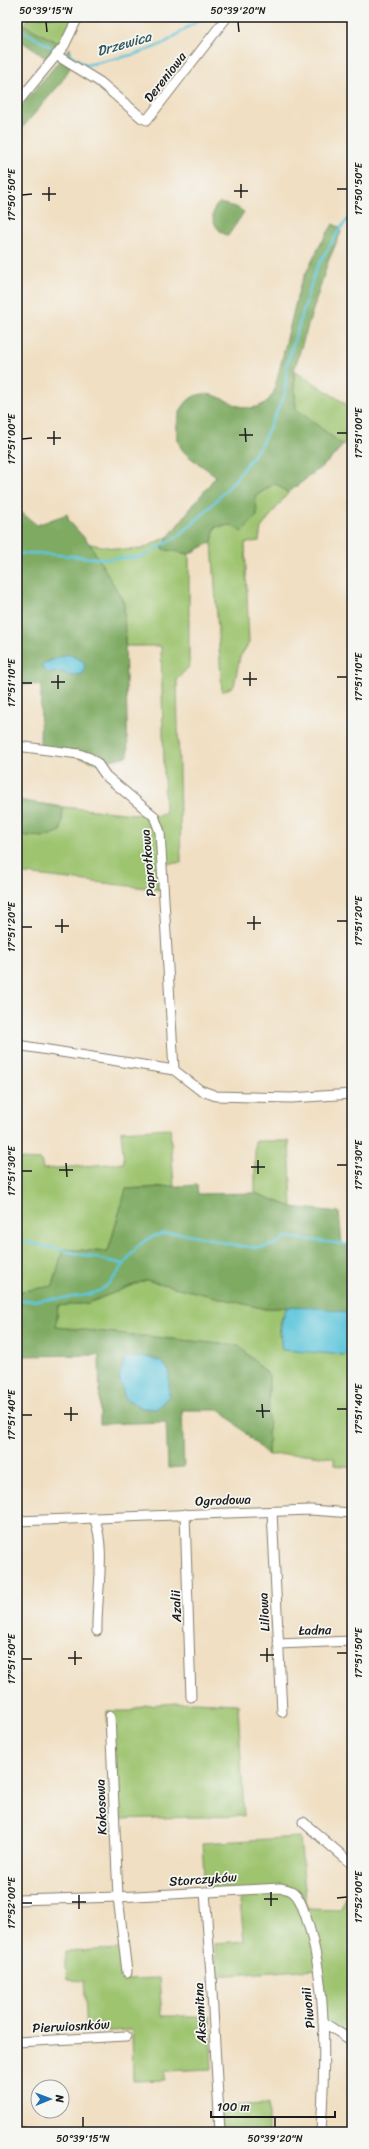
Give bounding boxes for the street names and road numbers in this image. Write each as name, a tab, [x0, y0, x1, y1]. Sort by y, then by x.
street label: Dereniowa	[138, 46, 193, 107]
street label: Paprotkowa	[134, 828, 162, 898]
street label: Ogrodowa	[195, 1488, 252, 1512]
street label: Azalii	[164, 1589, 188, 1623]
street label: Liliowa	[251, 1592, 277, 1632]
street label: Ładna	[298, 1618, 332, 1642]
street label: Kokosowa	[89, 1778, 113, 1835]
street label: Storczyków	[168, 1865, 239, 1893]
street label: Aksamitna	[187, 1982, 213, 2045]
street label: Piwonii	[294, 1986, 322, 2030]
street label: Pierwiosnków	[32, 2012, 110, 2040]

